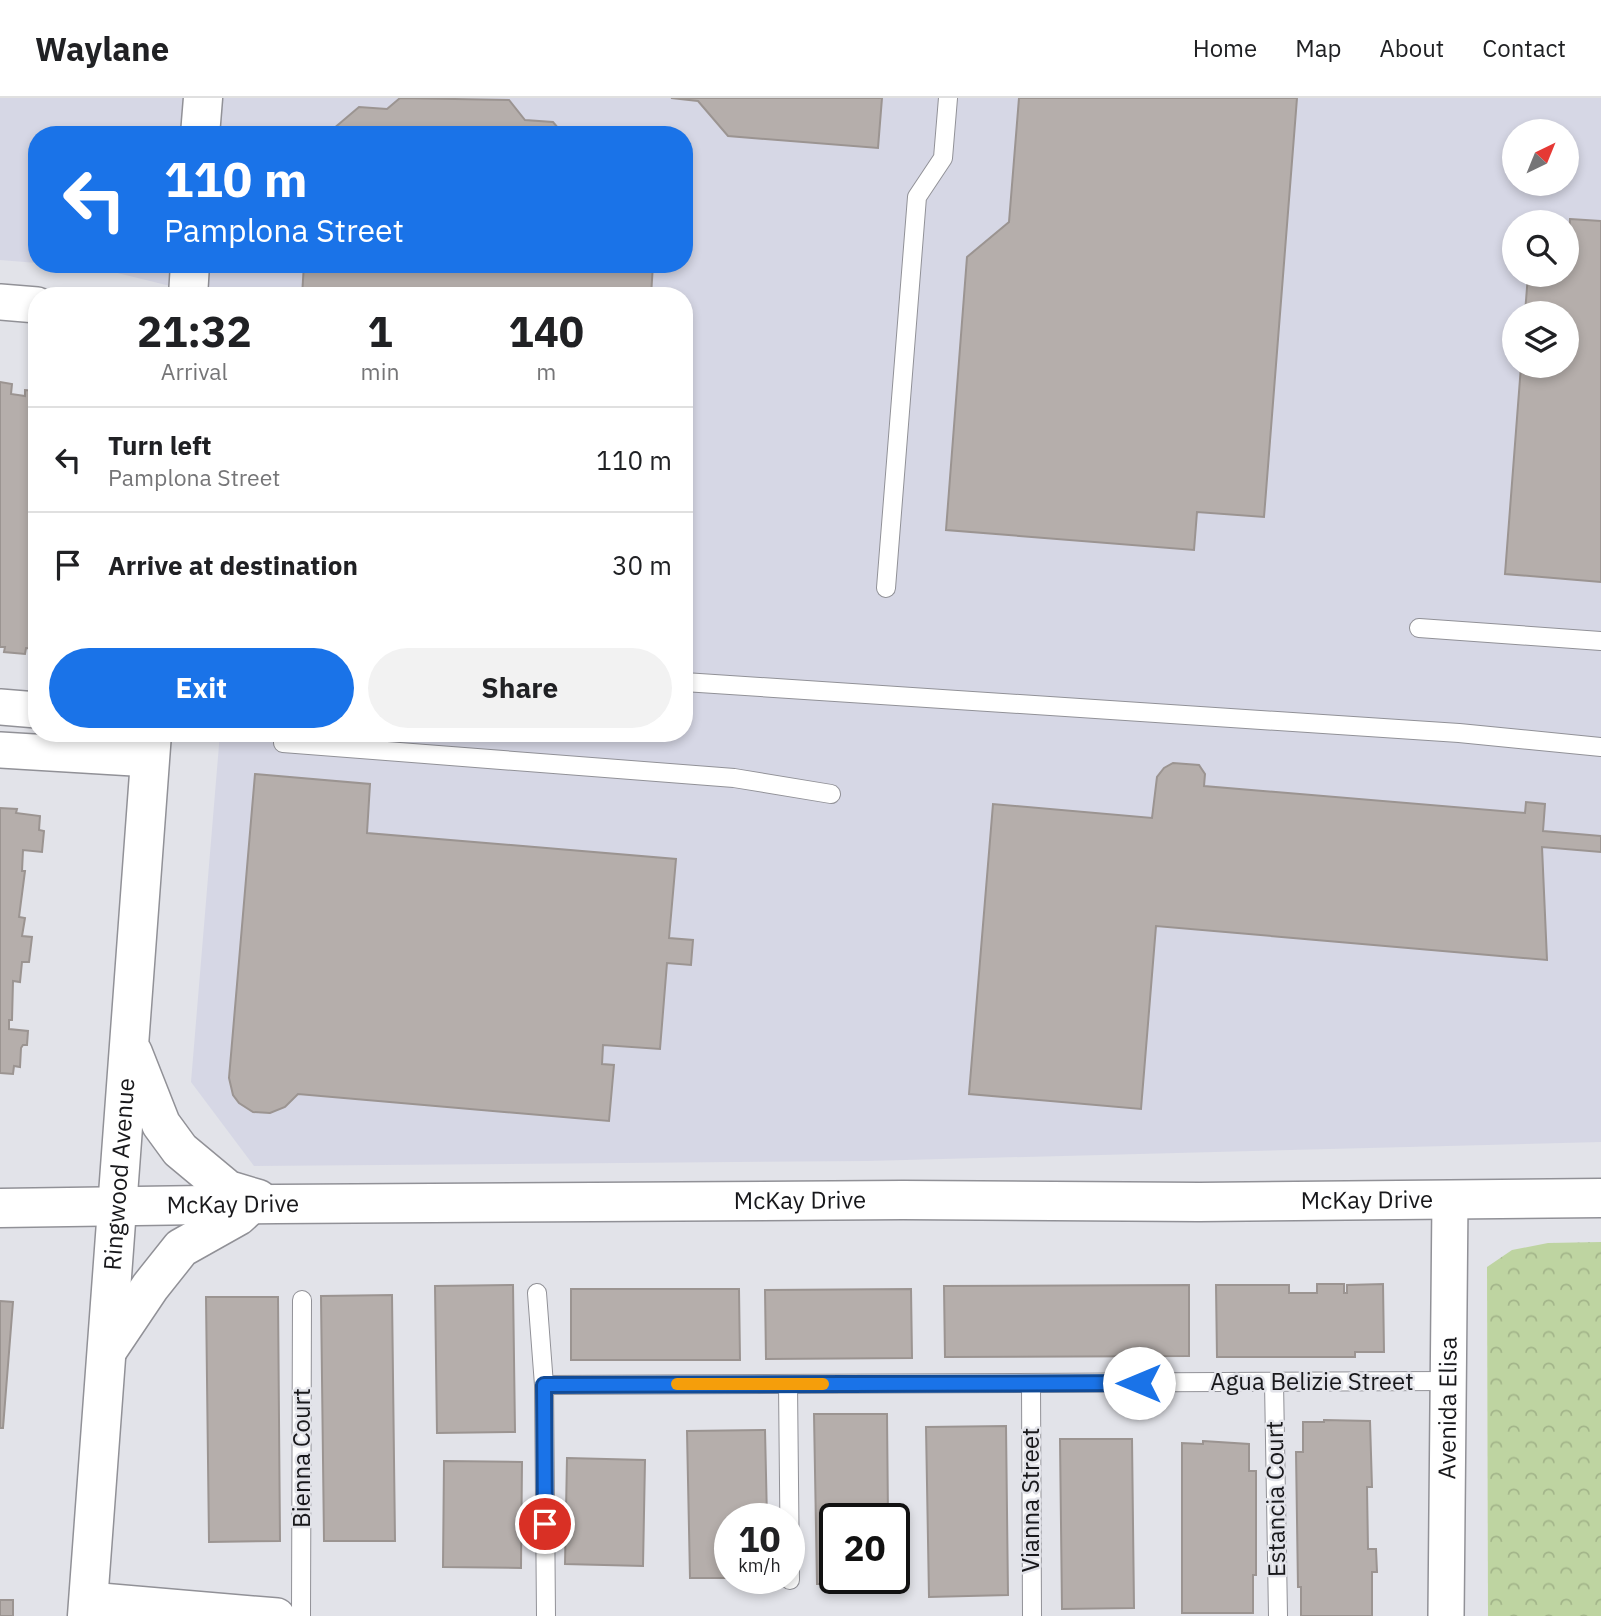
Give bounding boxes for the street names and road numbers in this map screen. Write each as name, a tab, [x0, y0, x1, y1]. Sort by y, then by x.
street label: Ringwood Avenue	[95, 1077, 142, 1271]
street label: McKay Drive	[734, 1183, 866, 1216]
street label: McKay Drive	[1301, 1183, 1433, 1216]
street label: McKay Drive	[166, 1187, 299, 1221]
street label: Avenida Elisa	[1430, 1336, 1464, 1480]
street label: Agua Belizie Street	[1210, 1365, 1414, 1397]
street label: Bienna Court	[285, 1388, 317, 1528]
street label: Estancia Court	[1258, 1421, 1292, 1577]
street label: Vianna Street	[1014, 1427, 1046, 1573]

